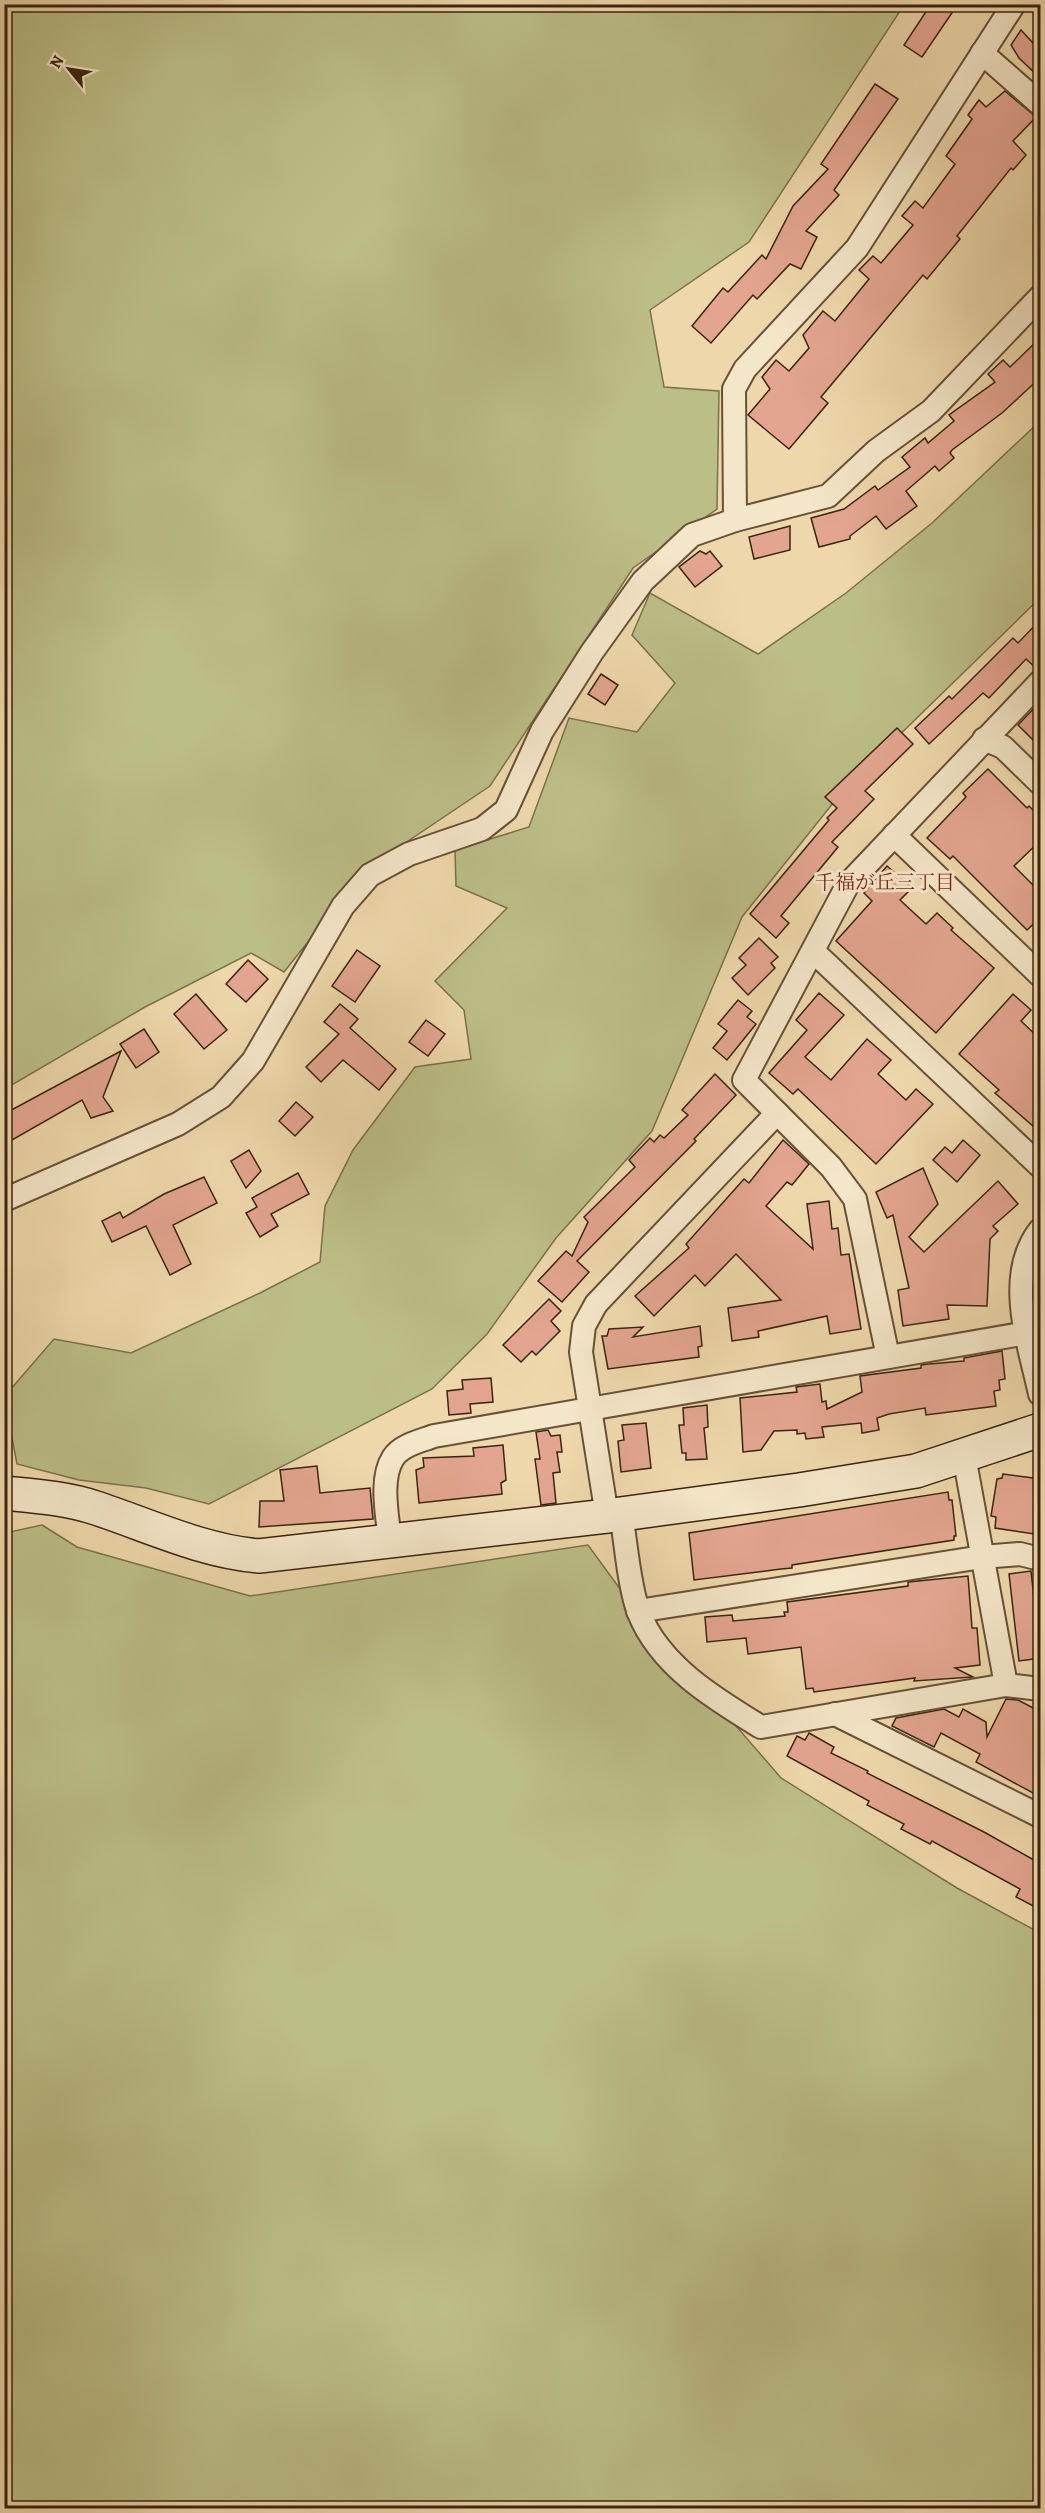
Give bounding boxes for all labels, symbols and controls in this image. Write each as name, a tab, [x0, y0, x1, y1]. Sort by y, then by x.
north arrow	[39, 39, 99, 99]
text: N	[44, 51, 69, 73]
district label: 千福が丘三丁目	[815, 869, 955, 896]

